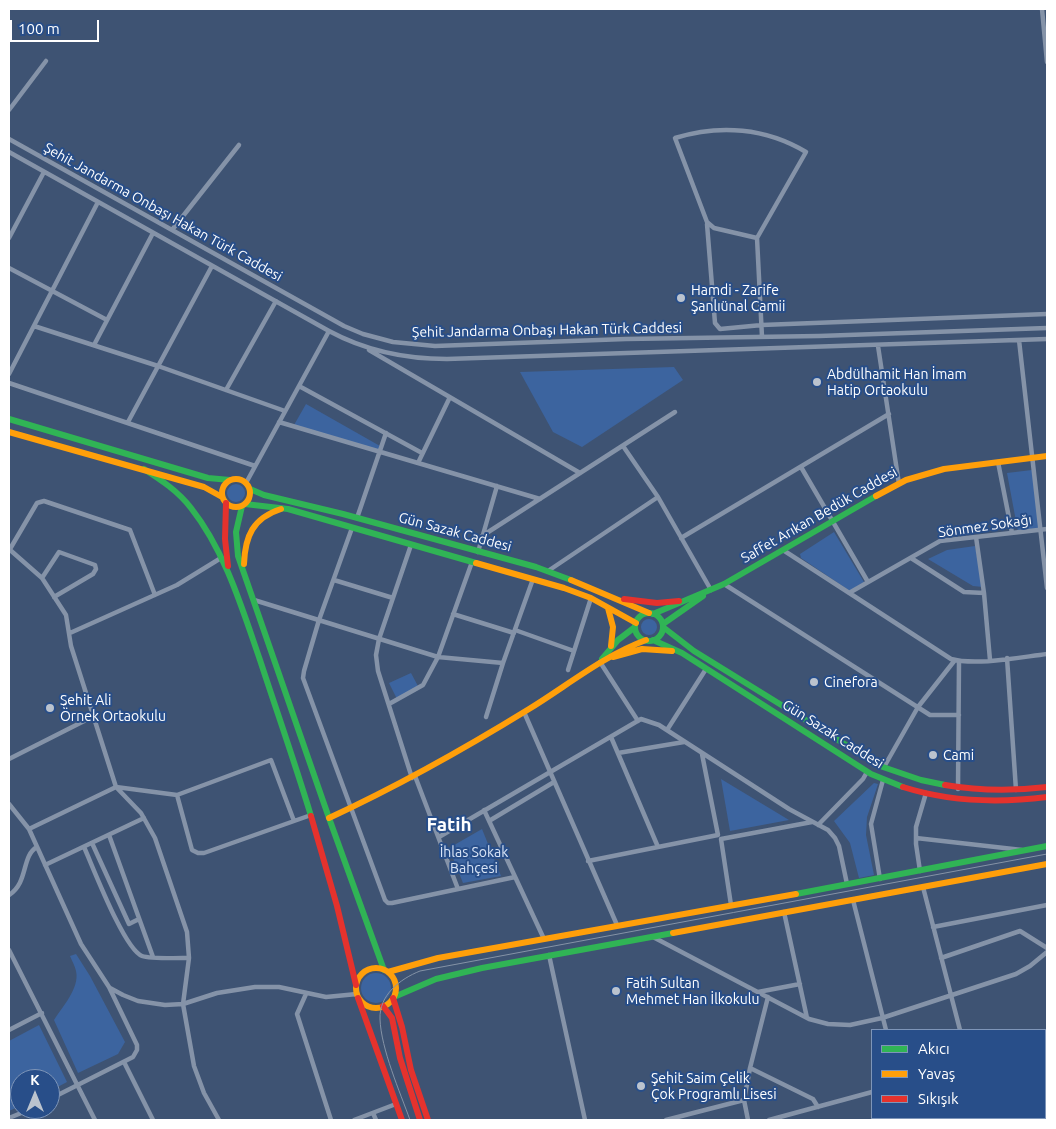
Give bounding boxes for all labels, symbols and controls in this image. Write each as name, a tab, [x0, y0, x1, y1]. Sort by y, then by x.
scale bar	[12, 10, 101, 42]
text: 100 m	[18, 20, 60, 37]
street label: Şehit Jandarma Onbaşı Hakan Türk Caddesi	[41, 139, 285, 285]
place label: Hamdi - Zarife Şanlıünal Camii	[691, 282, 785, 314]
marker: Hamdi - Zarife Şanlıünal Camii	[675, 292, 687, 304]
street label: Şehit Jandarma Onbaşı Hakan Türk Caddesi	[412, 319, 682, 341]
place label: Abdülhamit Han İmam Hatip Ortaokulu	[827, 366, 967, 398]
marker: Abdülhamit Han İmam Hatip Ortaokulu	[811, 376, 823, 388]
street label: Saffet Arıkan Bedük Caddesi	[738, 463, 900, 567]
street label: Gün Sazak Caddesi	[397, 509, 513, 555]
street label: Sönmez Sokağı	[937, 511, 1033, 541]
place label: Cinefora	[824, 674, 878, 690]
marker: Cinefora	[808, 676, 820, 688]
place label: Şehit Ali Örnek Ortaokulu	[60, 692, 166, 724]
street label: Gün Sazak Caddesi	[779, 696, 887, 772]
marker: Şehit Ali Örnek Ortaokulu	[44, 702, 56, 714]
place label: Cami	[943, 747, 974, 763]
marker: Cami	[927, 749, 939, 761]
district label: Fatih	[426, 814, 472, 836]
park label: İhlas Sokak Bahçesi	[440, 844, 508, 876]
place label: Fatih Sultan Mehmet Han İlkokulu	[626, 975, 760, 1008]
marker: Fatih Sultan Mehmet Han İlkokulu	[610, 985, 622, 997]
legend	[871, 1029, 1046, 1119]
text: Akıcı	[918, 1040, 950, 1057]
text: Yavaş	[918, 1065, 955, 1082]
north arrow	[10, 1069, 60, 1119]
place label: Şehit Saim Çelik Çok Programlı Lisesi	[651, 1070, 777, 1102]
text: K	[30, 1072, 40, 1088]
marker: Şehit Saim Çelik Çok Programlı Lisesi	[635, 1080, 647, 1092]
text: Sıkışık	[918, 1090, 958, 1107]

